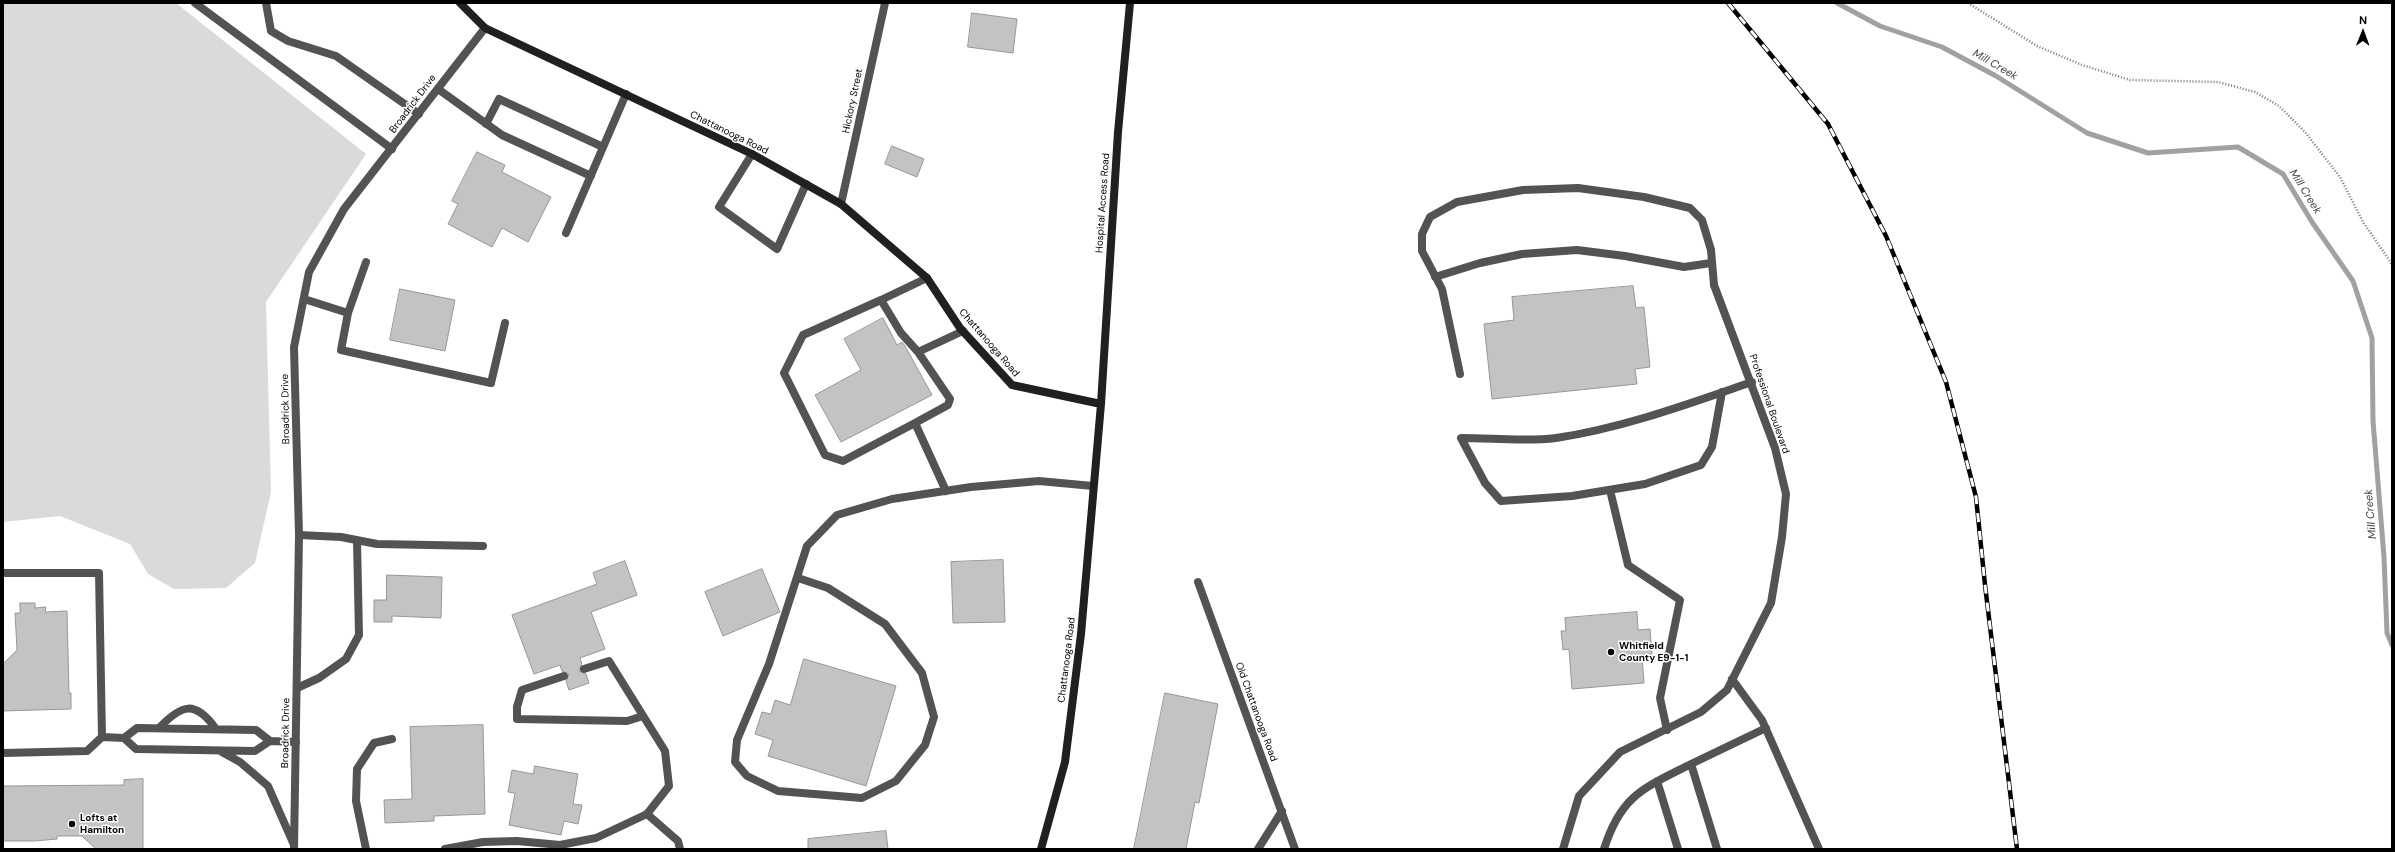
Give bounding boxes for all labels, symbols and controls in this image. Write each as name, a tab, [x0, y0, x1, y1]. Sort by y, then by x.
north arrow	[2343, 12, 2383, 52]
text: N	[2359, 13, 2367, 27]
water label: Mill Creek	[1970, 47, 2020, 83]
street label: Hickory Street	[840, 68, 866, 134]
street label: Broadrick Drive	[387, 72, 439, 136]
street label: Chattanooga Road	[688, 109, 770, 157]
street label: Hospital Access Road	[1094, 153, 1112, 253]
water label: Mill Creek	[2286, 167, 2324, 217]
street label: Chattanooga Road	[956, 307, 1022, 379]
street label: Professional Boulevard	[1746, 353, 1792, 455]
street label: Broadrick Drive	[279, 374, 293, 444]
water label: Mill Creek	[2362, 489, 2380, 539]
street label: Chattanooga Road	[1056, 617, 1078, 703]
place label: Whitfield County E9-1-1	[1619, 640, 1689, 664]
marker: Whitfield County E9-1-1	[1606, 647, 1616, 657]
street label: Old Chattanooga Road	[1232, 661, 1280, 763]
street label: Broadrick Drive	[279, 698, 293, 768]
place label: Lofts at Hamilton	[80, 812, 124, 836]
marker: Lofts at Hamilton	[67, 819, 77, 829]

